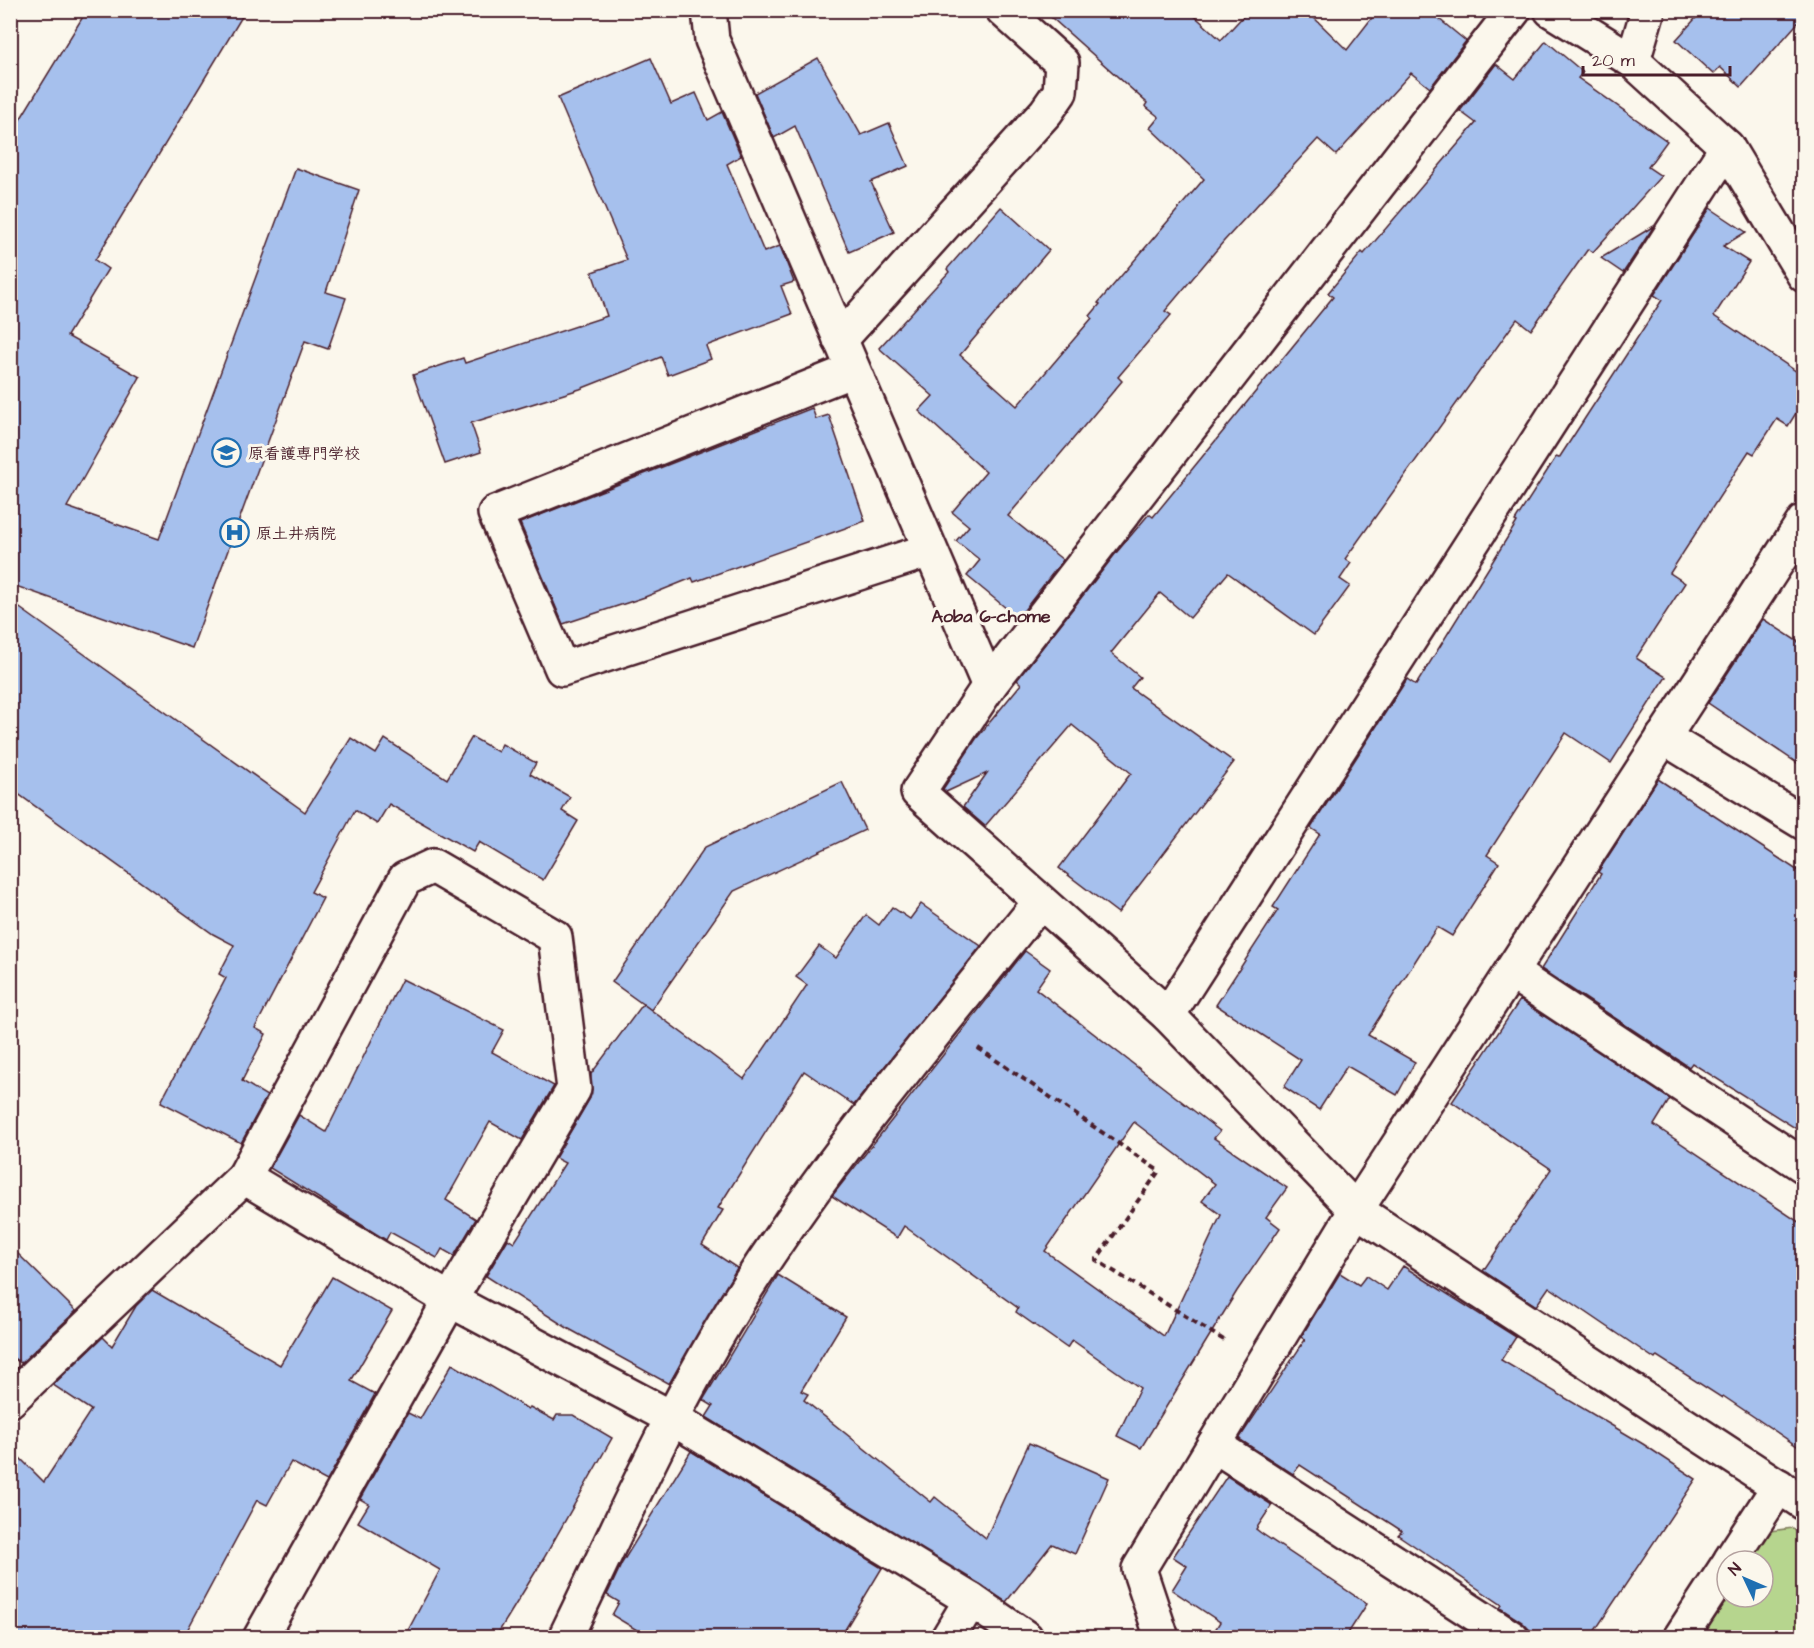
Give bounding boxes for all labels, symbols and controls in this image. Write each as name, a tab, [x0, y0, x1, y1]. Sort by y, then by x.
scale bar	[1583, 39, 1730, 77]
text: 20 m	[1592, 48, 1635, 73]
school or university icon: 原看護専門学校	[211, 437, 243, 469]
place label: 原看護専門学校	[248, 443, 360, 465]
hospital icon: 原土井病院	[219, 517, 251, 549]
place label: 原土井病院	[256, 523, 336, 545]
district label: Aoba 6-chome	[931, 604, 1051, 629]
north arrow	[1715, 1549, 1775, 1609]
text: N	[1724, 1558, 1746, 1581]

